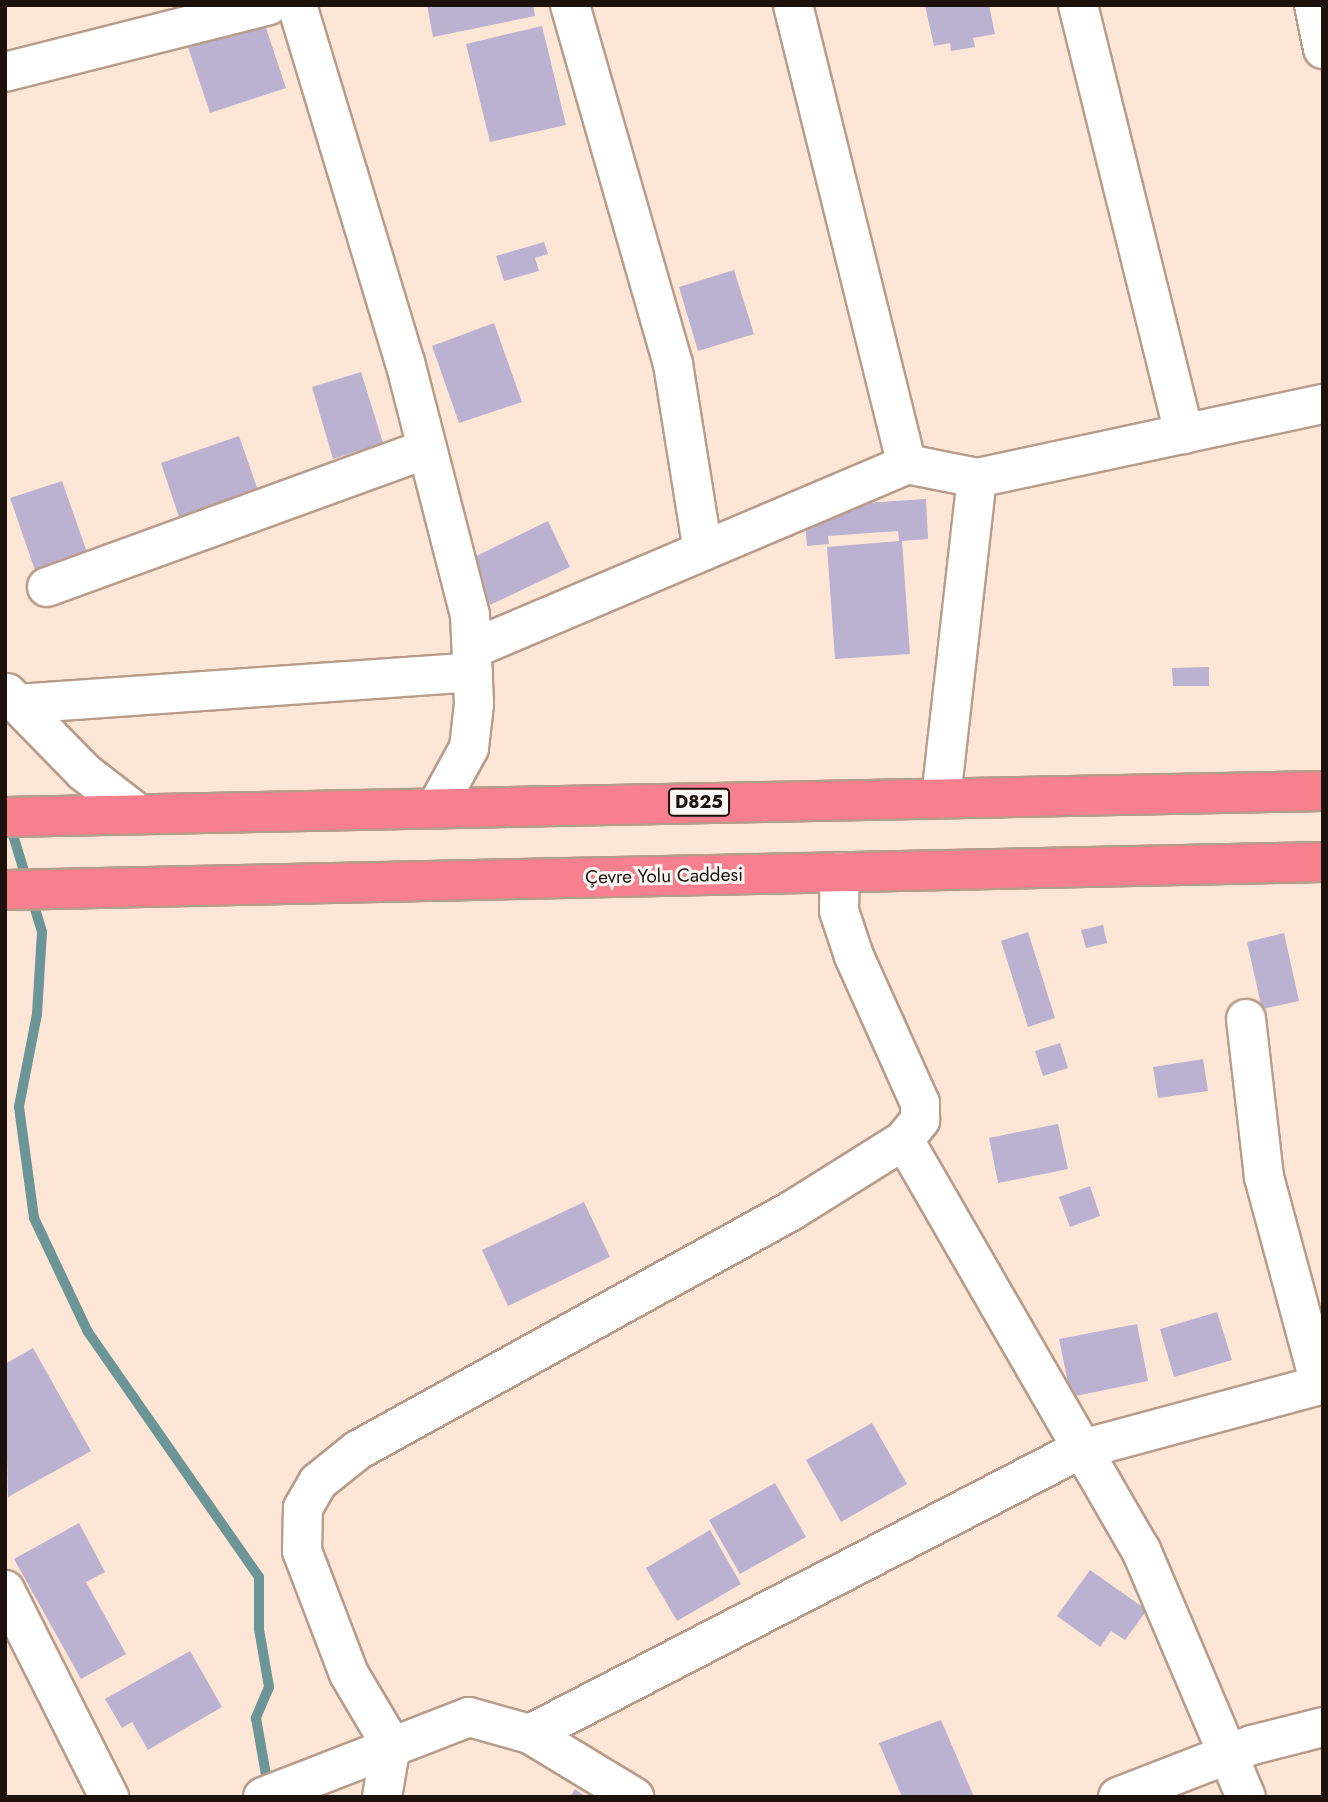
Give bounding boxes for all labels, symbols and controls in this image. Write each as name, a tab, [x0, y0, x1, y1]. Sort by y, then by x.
road number: D825	[668, 788, 730, 816]
street label: Çevre Yolu Caddesi	[585, 863, 743, 889]

